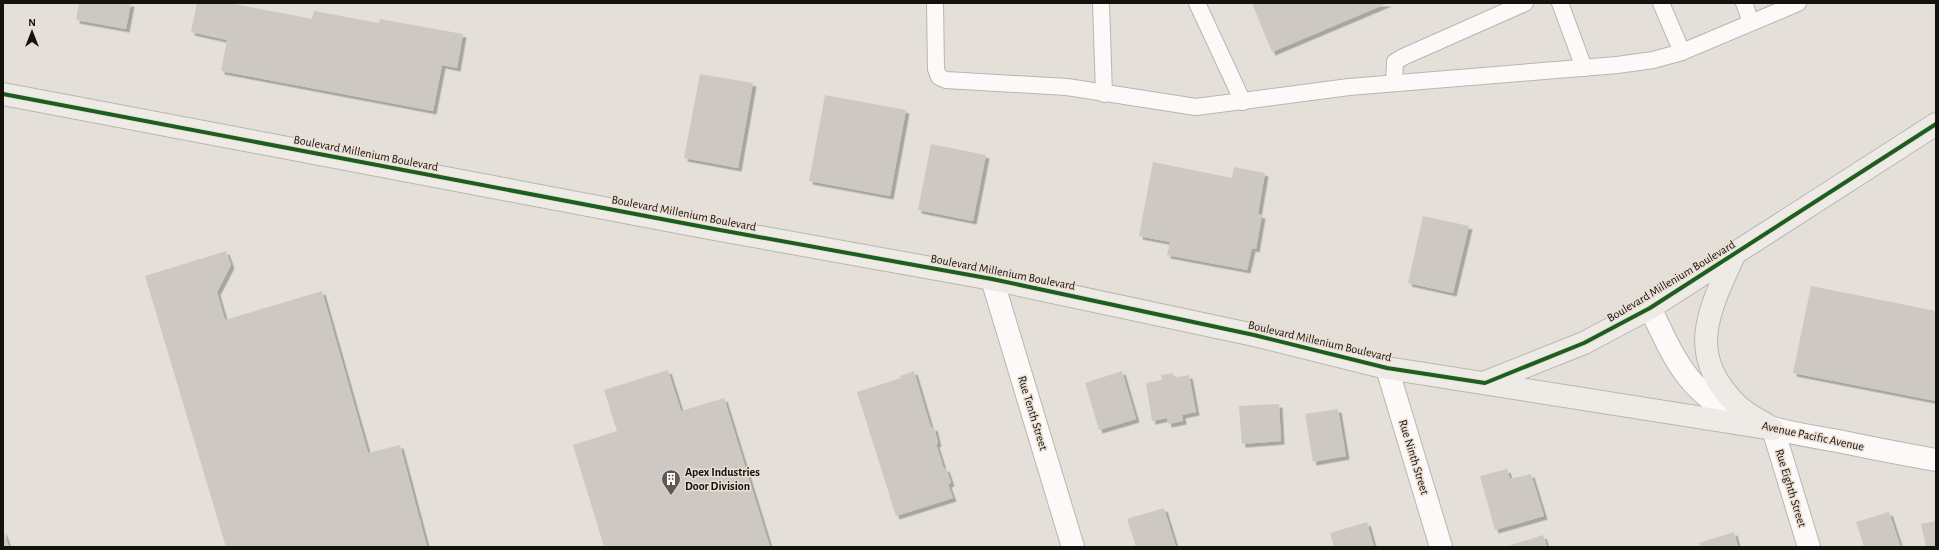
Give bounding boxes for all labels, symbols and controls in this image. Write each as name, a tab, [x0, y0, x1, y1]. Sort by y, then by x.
north arrow	[12, 12, 52, 52]
text: N	[28, 17, 36, 28]
street label: Boulevard Millenium Boulevard	[293, 133, 439, 173]
street label: Boulevard Millenium Boulevard	[611, 193, 757, 233]
street label: Boulevard Millenium Boulevard	[1605, 238, 1737, 324]
street label: Boulevard Millenium Boulevard	[930, 252, 1076, 292]
street label: Boulevard Millenium Boulevard	[1247, 319, 1393, 363]
street label: Rue Tenth Street	[1016, 374, 1050, 452]
street label: Rue Ninth Street	[1397, 418, 1431, 496]
street label: Avenue Pacific Avenue	[1761, 419, 1865, 453]
street label: Rue Eighth Street	[1773, 447, 1809, 529]
place label: Apex Industries Door Division	[685, 466, 760, 492]
building icon: Apex Industries Door Division	[660, 468, 682, 496]

